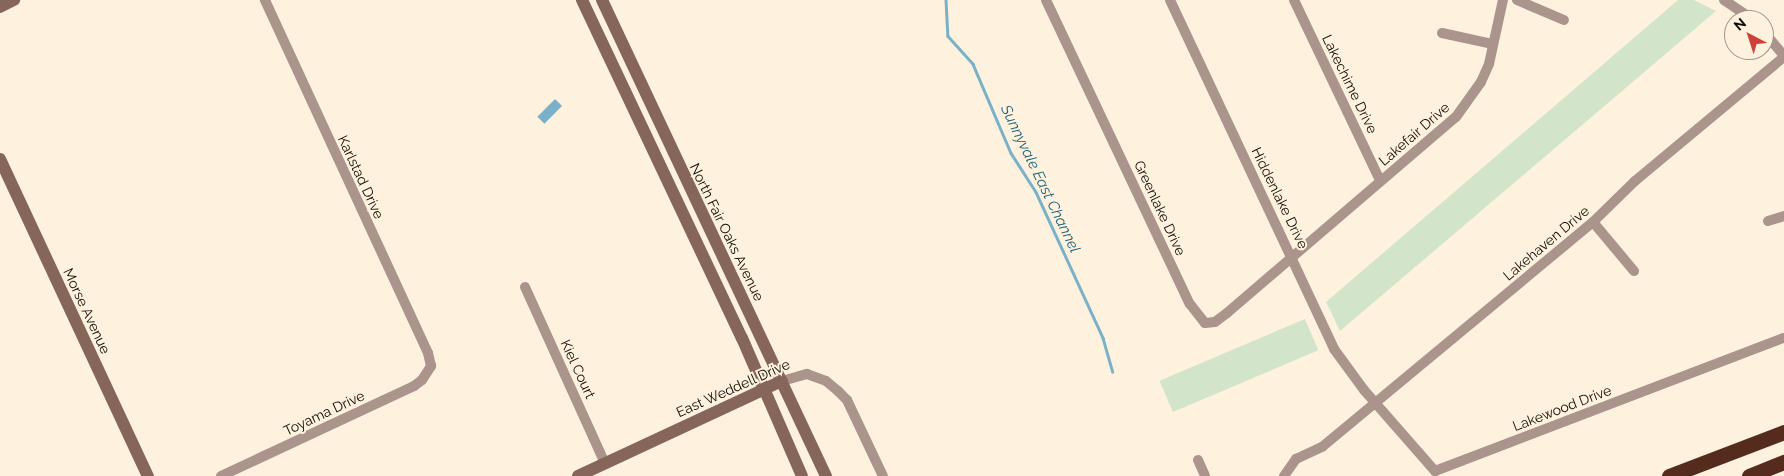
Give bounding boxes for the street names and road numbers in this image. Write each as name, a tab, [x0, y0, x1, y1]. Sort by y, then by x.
street label: Lakechime Drive	[1319, 32, 1381, 136]
street label: Lakefair Drive	[1375, 99, 1453, 169]
street label: Karlstad Drive	[334, 133, 388, 221]
street label: Hiddenlake Drive	[1248, 145, 1312, 251]
street label: Greenlake Drive	[1131, 158, 1189, 258]
street label: North Fair Oaks Avenue	[686, 160, 768, 304]
street label: Lakehaven Drive	[1500, 202, 1592, 284]
street label: Morse Avenue	[60, 265, 114, 357]
street label: Kiel Court	[557, 337, 599, 401]
street label: East Weddell Drive	[673, 355, 793, 421]
street label: Lakewood Drive	[1510, 381, 1614, 435]
street label: Toyama Drive	[281, 387, 367, 439]

